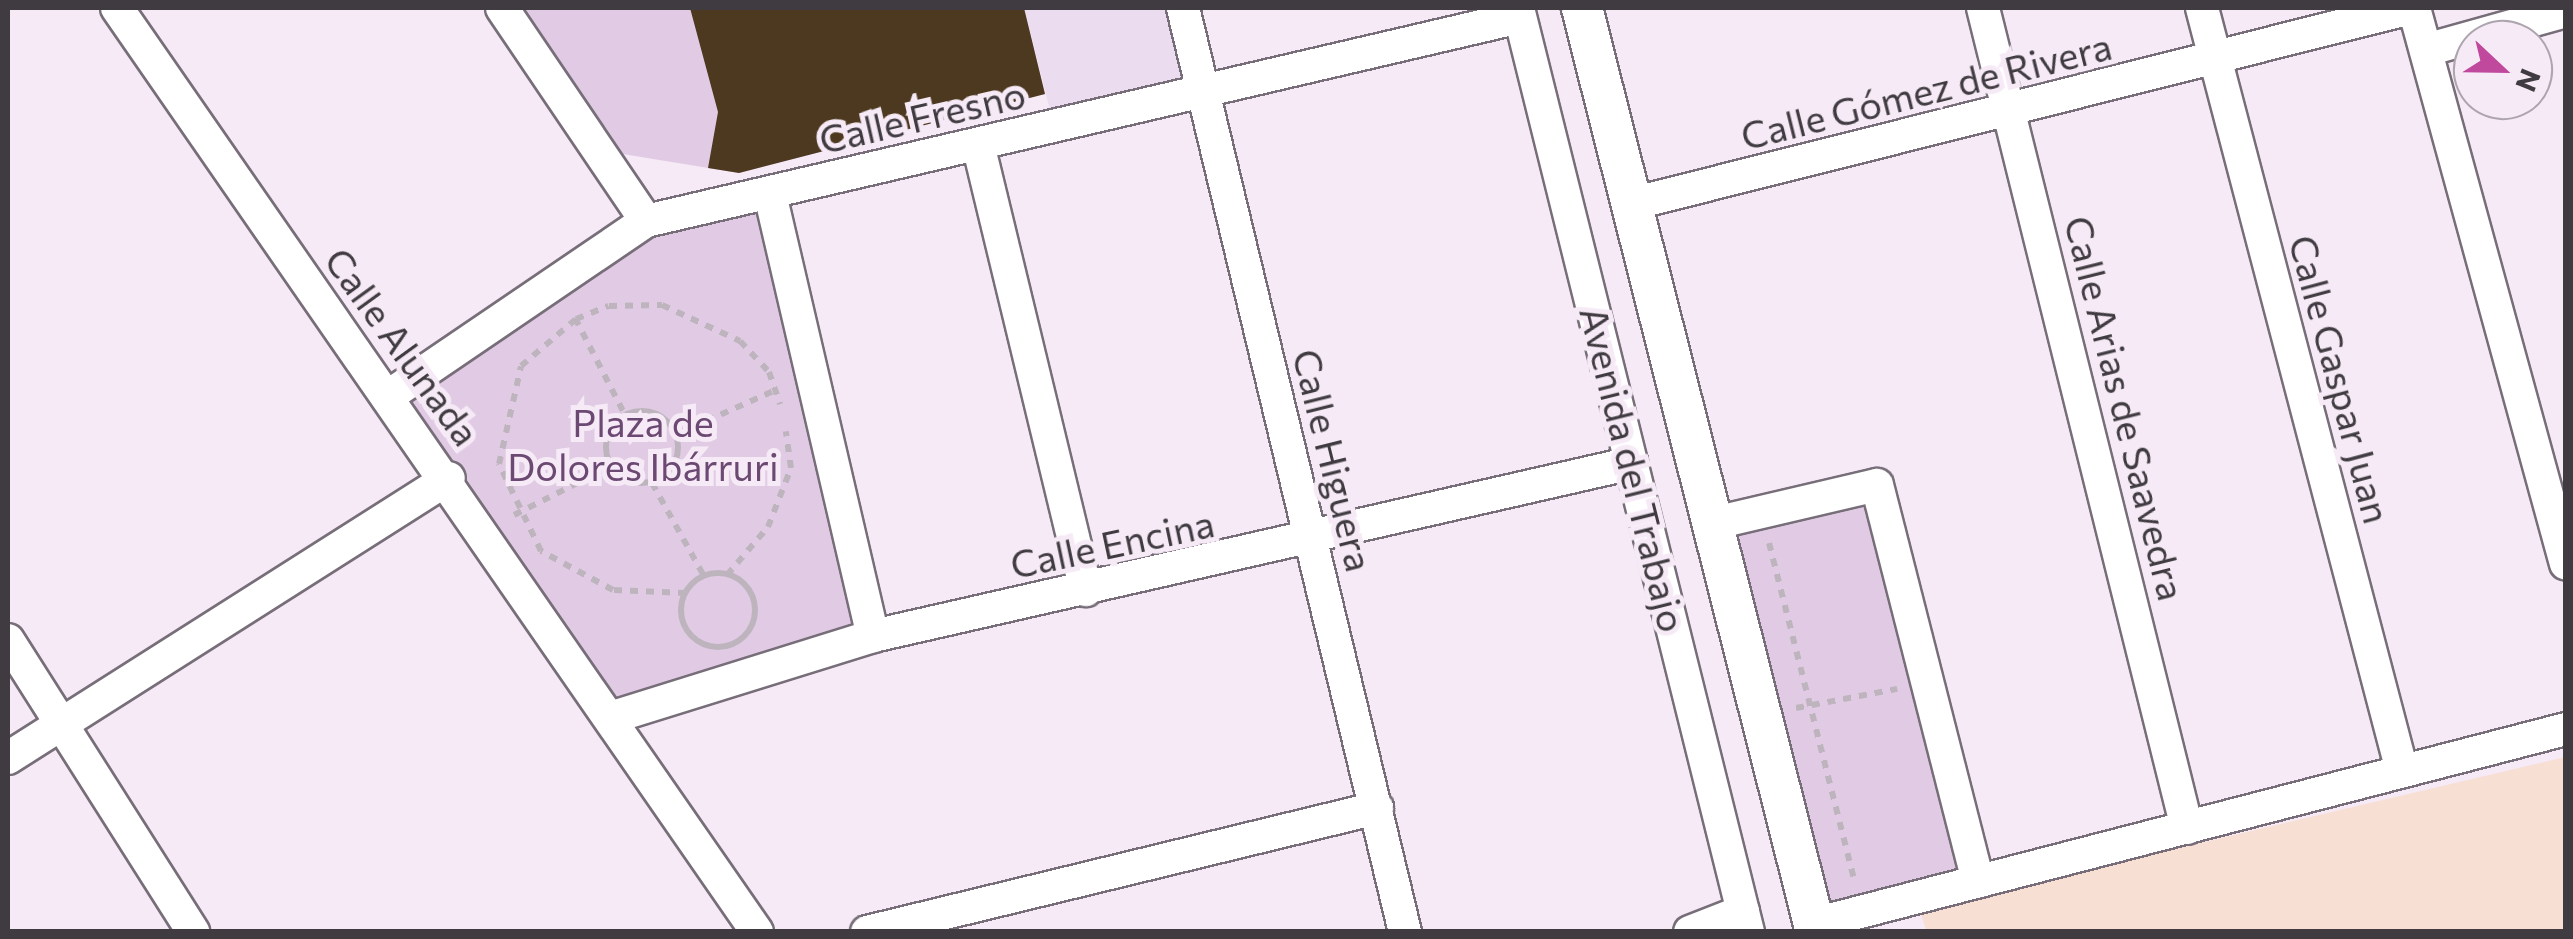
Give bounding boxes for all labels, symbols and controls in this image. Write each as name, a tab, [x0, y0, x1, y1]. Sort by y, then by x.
north arrow	[2453, 20, 2553, 120]
street label: Calle Gómez de Rivera	[1736, 22, 2116, 158]
text: N	[2509, 64, 2549, 97]
street label: Calle Fresno	[815, 70, 1029, 162]
street label: Calle Arias de Saavedra	[2056, 211, 2196, 605]
street label: Calle Gaspar Juan	[2281, 230, 2401, 528]
street label: Calle Alunada	[316, 238, 490, 454]
street label: Avenida del Trabajo	[1572, 302, 1696, 636]
street label: Calle Higuera	[1284, 344, 1384, 576]
park label: Plaza de Dolores Ibárruri	[507, 399, 779, 488]
street label: Calle Encina	[1006, 499, 1218, 587]

